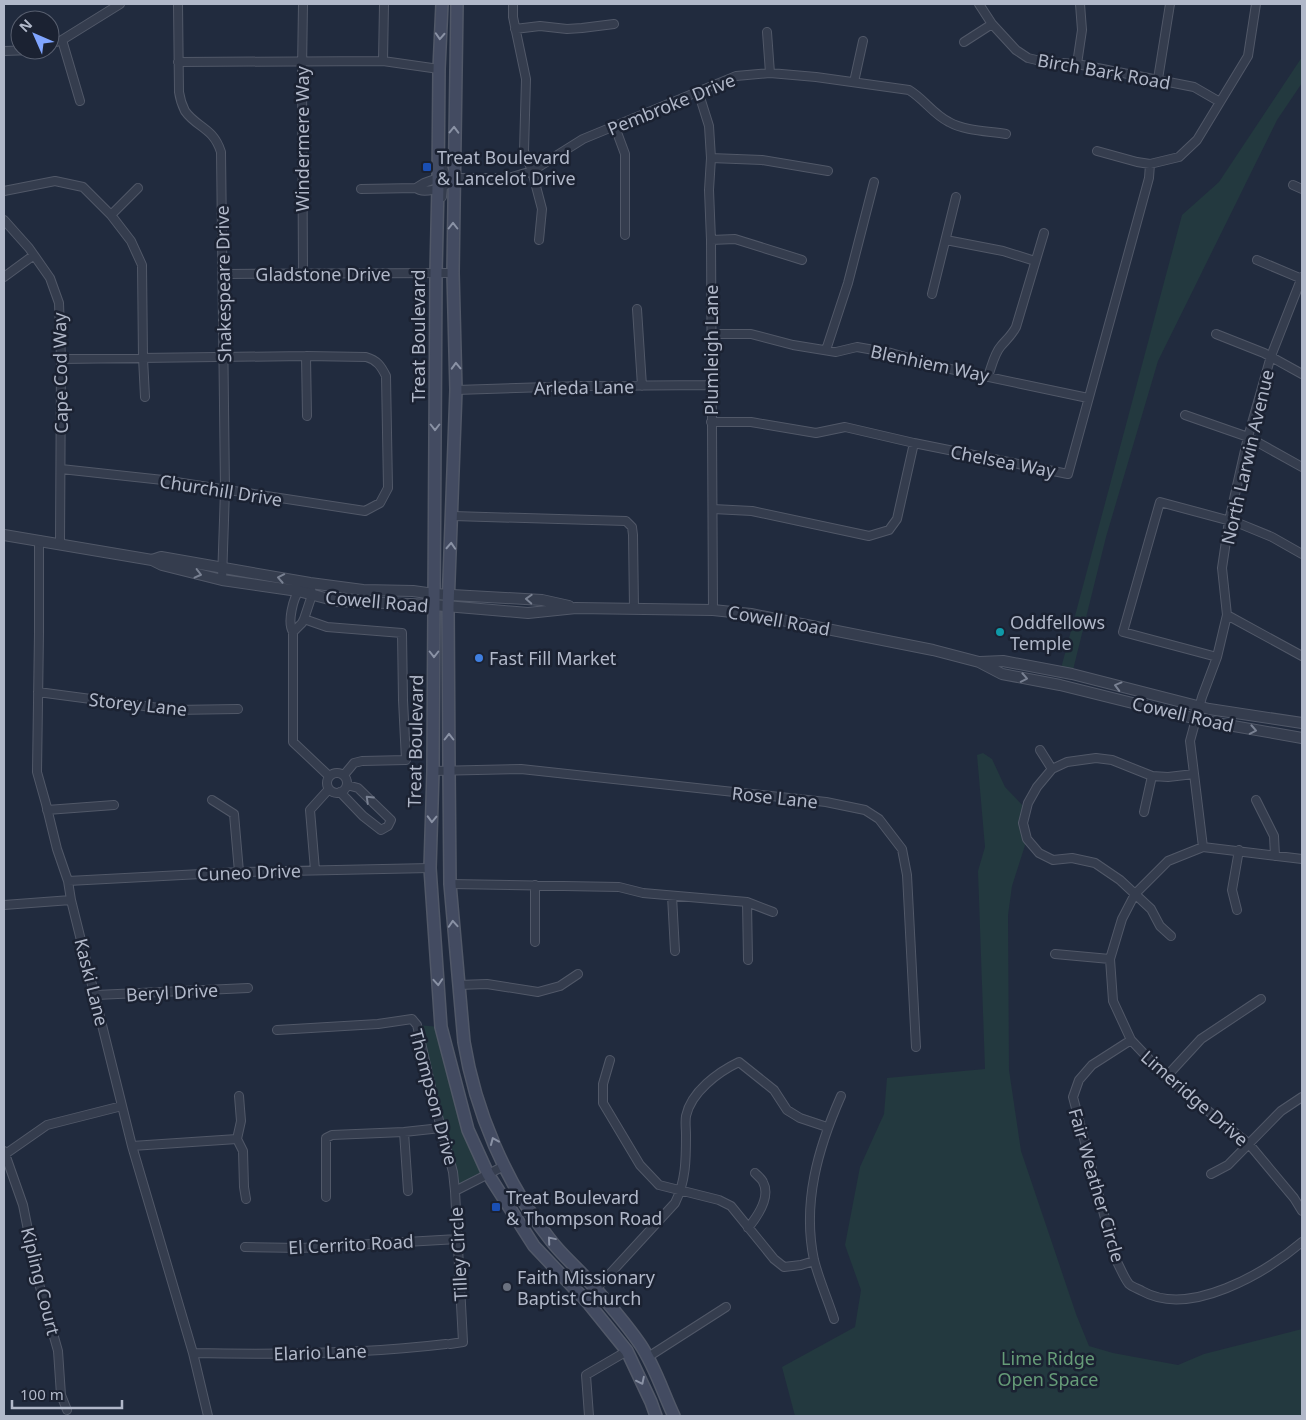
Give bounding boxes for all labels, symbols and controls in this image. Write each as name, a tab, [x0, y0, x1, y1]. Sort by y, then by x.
north arrow	[10, 10, 60, 60]
text: N	[15, 15, 36, 36]
one-way arrow	[435, 32, 446, 40]
street label: Birch Bark Road	[1036, 47, 1172, 95]
street label: Windermere Way	[290, 65, 314, 212]
street label: Pembroke Drive	[604, 67, 738, 141]
one-way arrow	[449, 126, 460, 134]
place label: Treat Boulevard & Lancelot Drive	[437, 145, 576, 190]
marker: Treat Boulevard & Lancelot Drive	[421, 161, 433, 173]
street label: Shakespeare Drive	[210, 205, 236, 363]
one-way arrow	[448, 222, 458, 230]
street label: Gladstone Drive	[255, 262, 391, 286]
street label: Treat Boulevard	[406, 269, 430, 403]
street label: Plumleigh Lane	[699, 285, 723, 415]
street label: Cape Cod Way	[47, 311, 73, 434]
street label: Blenhiem Way	[868, 339, 992, 387]
one-way arrow	[450, 362, 461, 370]
street label: North Larwin Avenue	[1215, 367, 1279, 547]
street label: Arleda Lane	[534, 374, 634, 400]
one-way arrow	[430, 424, 440, 431]
street label: Chelsea Way	[948, 439, 1058, 483]
street label: Churchill Drive	[158, 468, 284, 512]
one-way arrow	[446, 541, 457, 549]
one-way arrow	[194, 568, 202, 578]
one-way arrow	[277, 573, 286, 584]
street label: Cowell Road	[324, 585, 430, 617]
one-way arrow	[524, 593, 532, 604]
street label: Cowell Road	[726, 599, 832, 641]
place label: Oddfellows Temple	[1010, 610, 1105, 655]
marker: Oddfellows Temple	[994, 626, 1006, 638]
place label: Fast Fill Market	[489, 646, 617, 670]
one-way arrow	[429, 650, 439, 658]
marker: Fast Fill Market	[473, 652, 485, 664]
one-way arrow	[1020, 672, 1029, 683]
street label: Treat Boulevard	[402, 674, 428, 808]
one-way arrow	[1114, 681, 1122, 691]
street label: Storey Lane	[88, 687, 188, 721]
street label: Cowell Road	[1130, 691, 1236, 737]
one-way arrow	[1249, 724, 1258, 735]
one-way arrow	[444, 733, 454, 740]
street label: Rose Lane	[731, 781, 819, 813]
one-way arrow	[366, 796, 375, 805]
one-way arrow	[427, 816, 437, 824]
street label: Cuneo Drive	[197, 858, 301, 886]
one-way arrow	[448, 920, 459, 928]
street label: Kaski Lane	[70, 936, 114, 1028]
street label: Beryl Drive	[125, 978, 219, 1006]
one-way arrow	[432, 978, 443, 986]
street label: Thompson Drive	[404, 1026, 464, 1168]
street label: Limeridge Drive	[1136, 1045, 1254, 1151]
street label: Fair Weather Circle	[1064, 1105, 1130, 1265]
one-way arrow	[489, 1137, 500, 1146]
place label: Treat Boulevard & Thompson Road	[506, 1185, 662, 1230]
marker: Treat Boulevard & Thompson Road	[490, 1201, 502, 1213]
street label: Tilley Circle	[444, 1206, 472, 1302]
street label: Kipling Court	[16, 1225, 66, 1338]
street label: El Cerrito Road	[288, 1229, 414, 1259]
one-way arrow	[548, 1237, 556, 1246]
place label: Faith Missionary Baptist Church	[517, 1265, 656, 1310]
marker: Faith Missionary Baptist Church	[501, 1281, 513, 1293]
street label: Elario Lane	[273, 1338, 367, 1366]
park label: Lime Ridge Open Space	[998, 1346, 1098, 1391]
one-way arrow	[635, 1376, 645, 1385]
scale bar	[12, 1378, 122, 1410]
text: 100 m	[20, 1384, 64, 1404]

